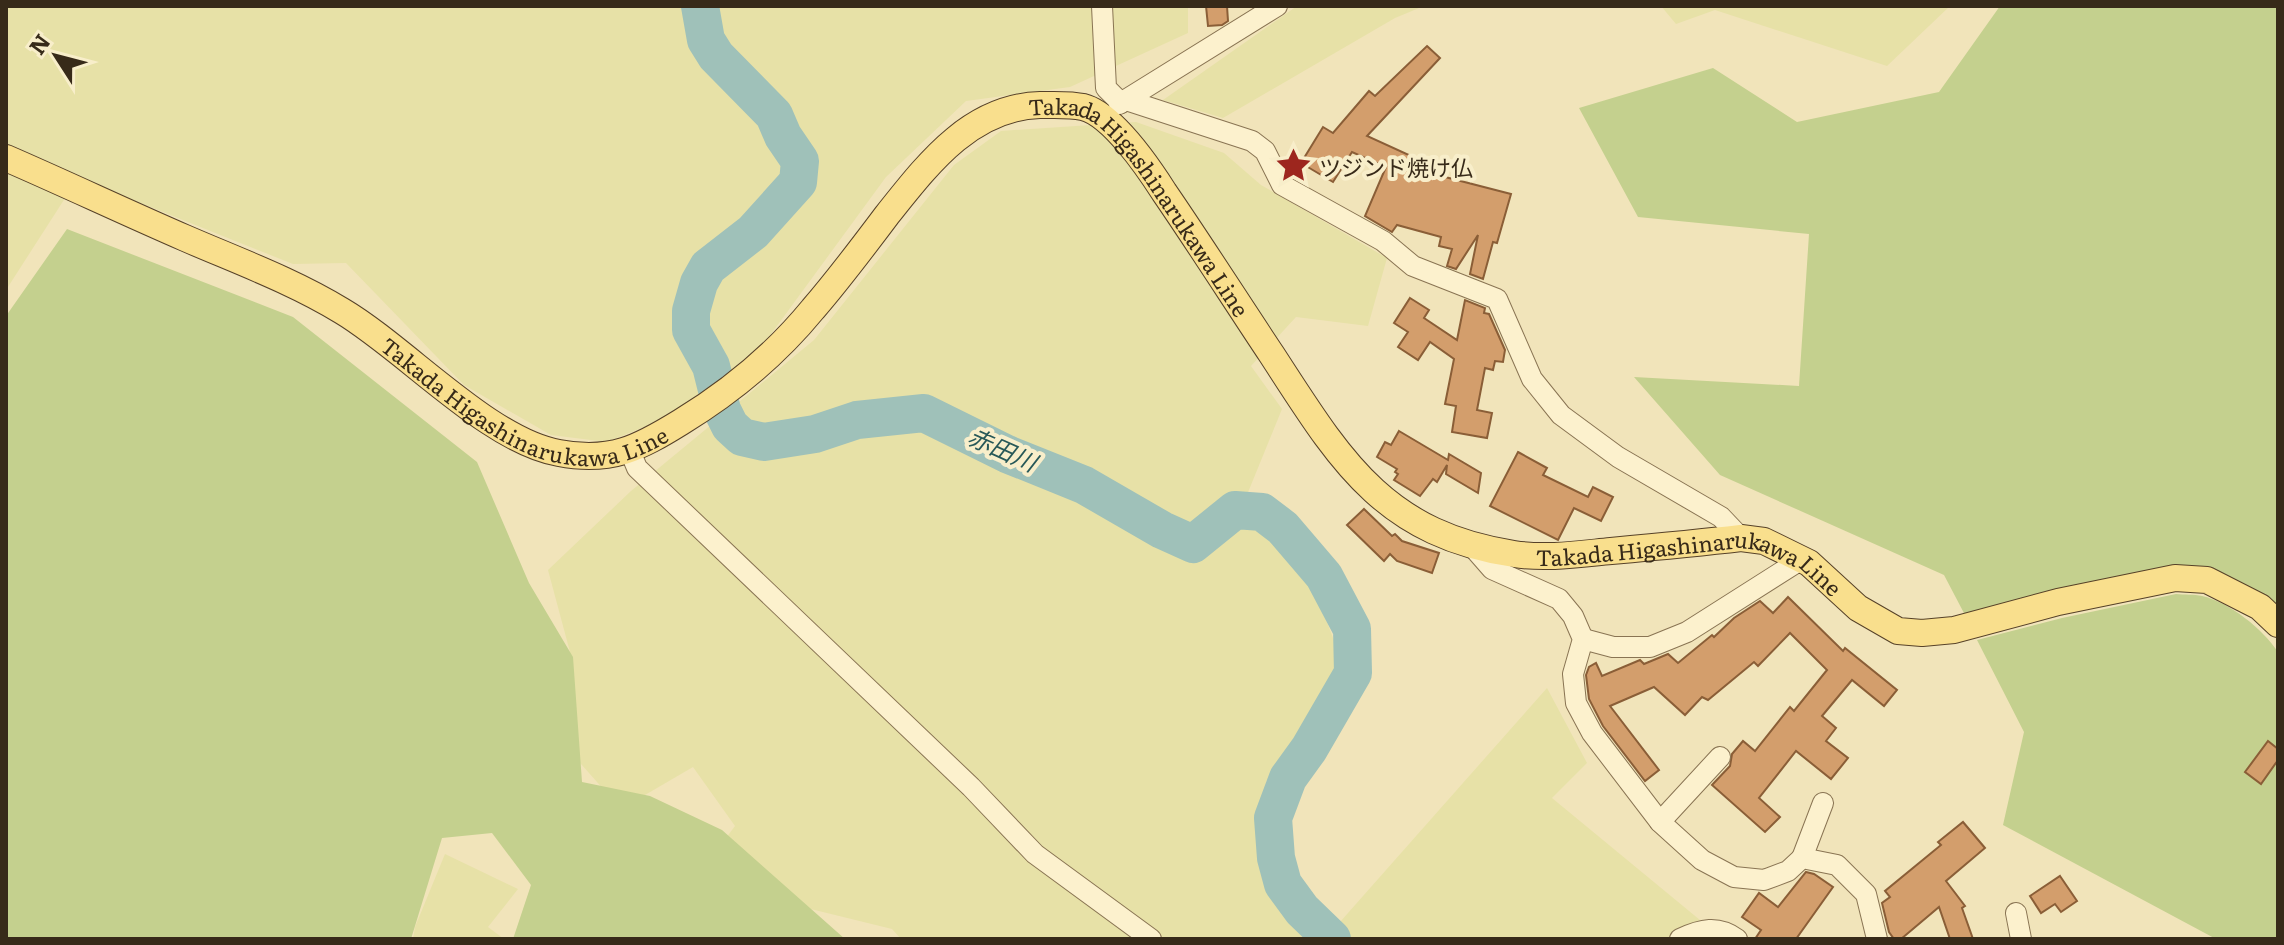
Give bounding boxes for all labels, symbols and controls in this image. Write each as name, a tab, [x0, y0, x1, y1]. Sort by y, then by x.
north arrow	[16, 16, 96, 96]
text: N	[20, 26, 57, 61]
street label: Takada Higashinarukawa Line	[1027, 88, 1258, 323]
place icon: ツジンド焼け仏	[1274, 147, 1312, 185]
place label: ツジンド焼け仏	[1319, 150, 1473, 183]
street label: Takada Higashinarukawa Line	[375, 328, 673, 473]
water label: 赤田川	[963, 417, 1046, 480]
street label: Takada Higashinarukawa Line	[1536, 521, 1850, 603]

